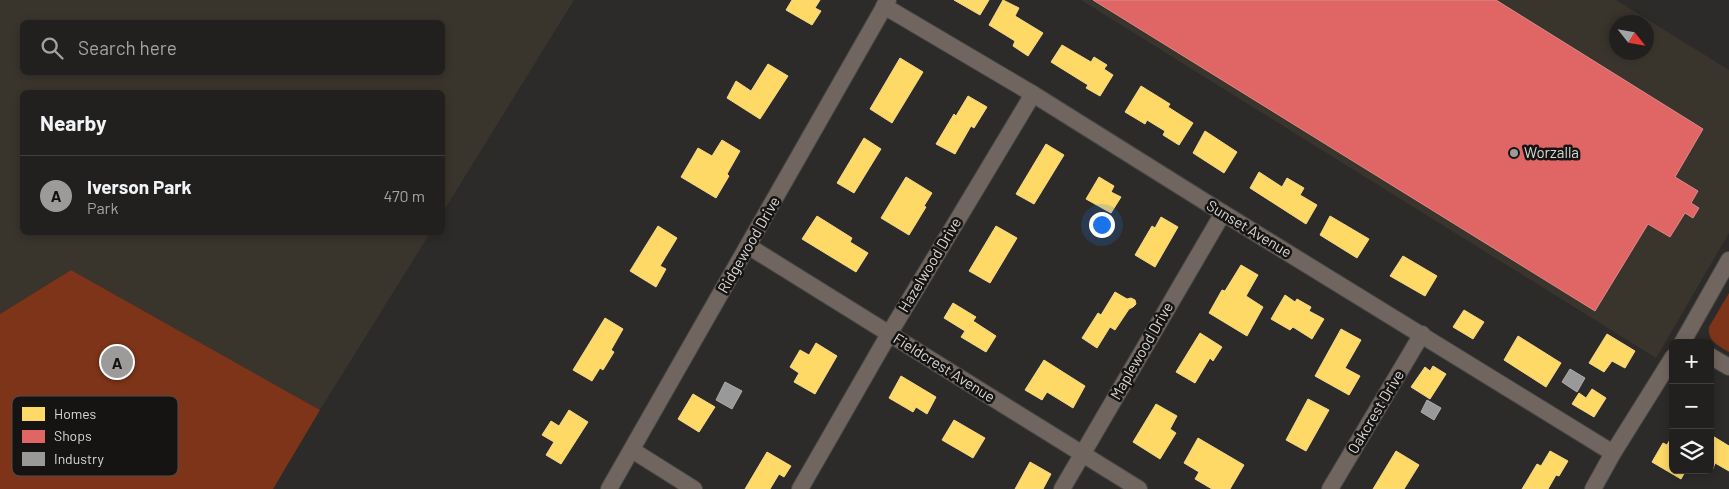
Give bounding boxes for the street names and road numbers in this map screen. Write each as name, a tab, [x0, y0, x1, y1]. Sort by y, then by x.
street label: Ridgewood Drive	[713, 193, 783, 296]
street label: Sunset Avenue	[1204, 196, 1295, 261]
street label: Hazelwood Drive	[894, 214, 964, 315]
street label: Maplewood Drive	[1106, 299, 1176, 402]
street label: Fieldcrest Avenue	[890, 329, 999, 406]
street label: Oakcrest Drive	[1343, 366, 1407, 457]

